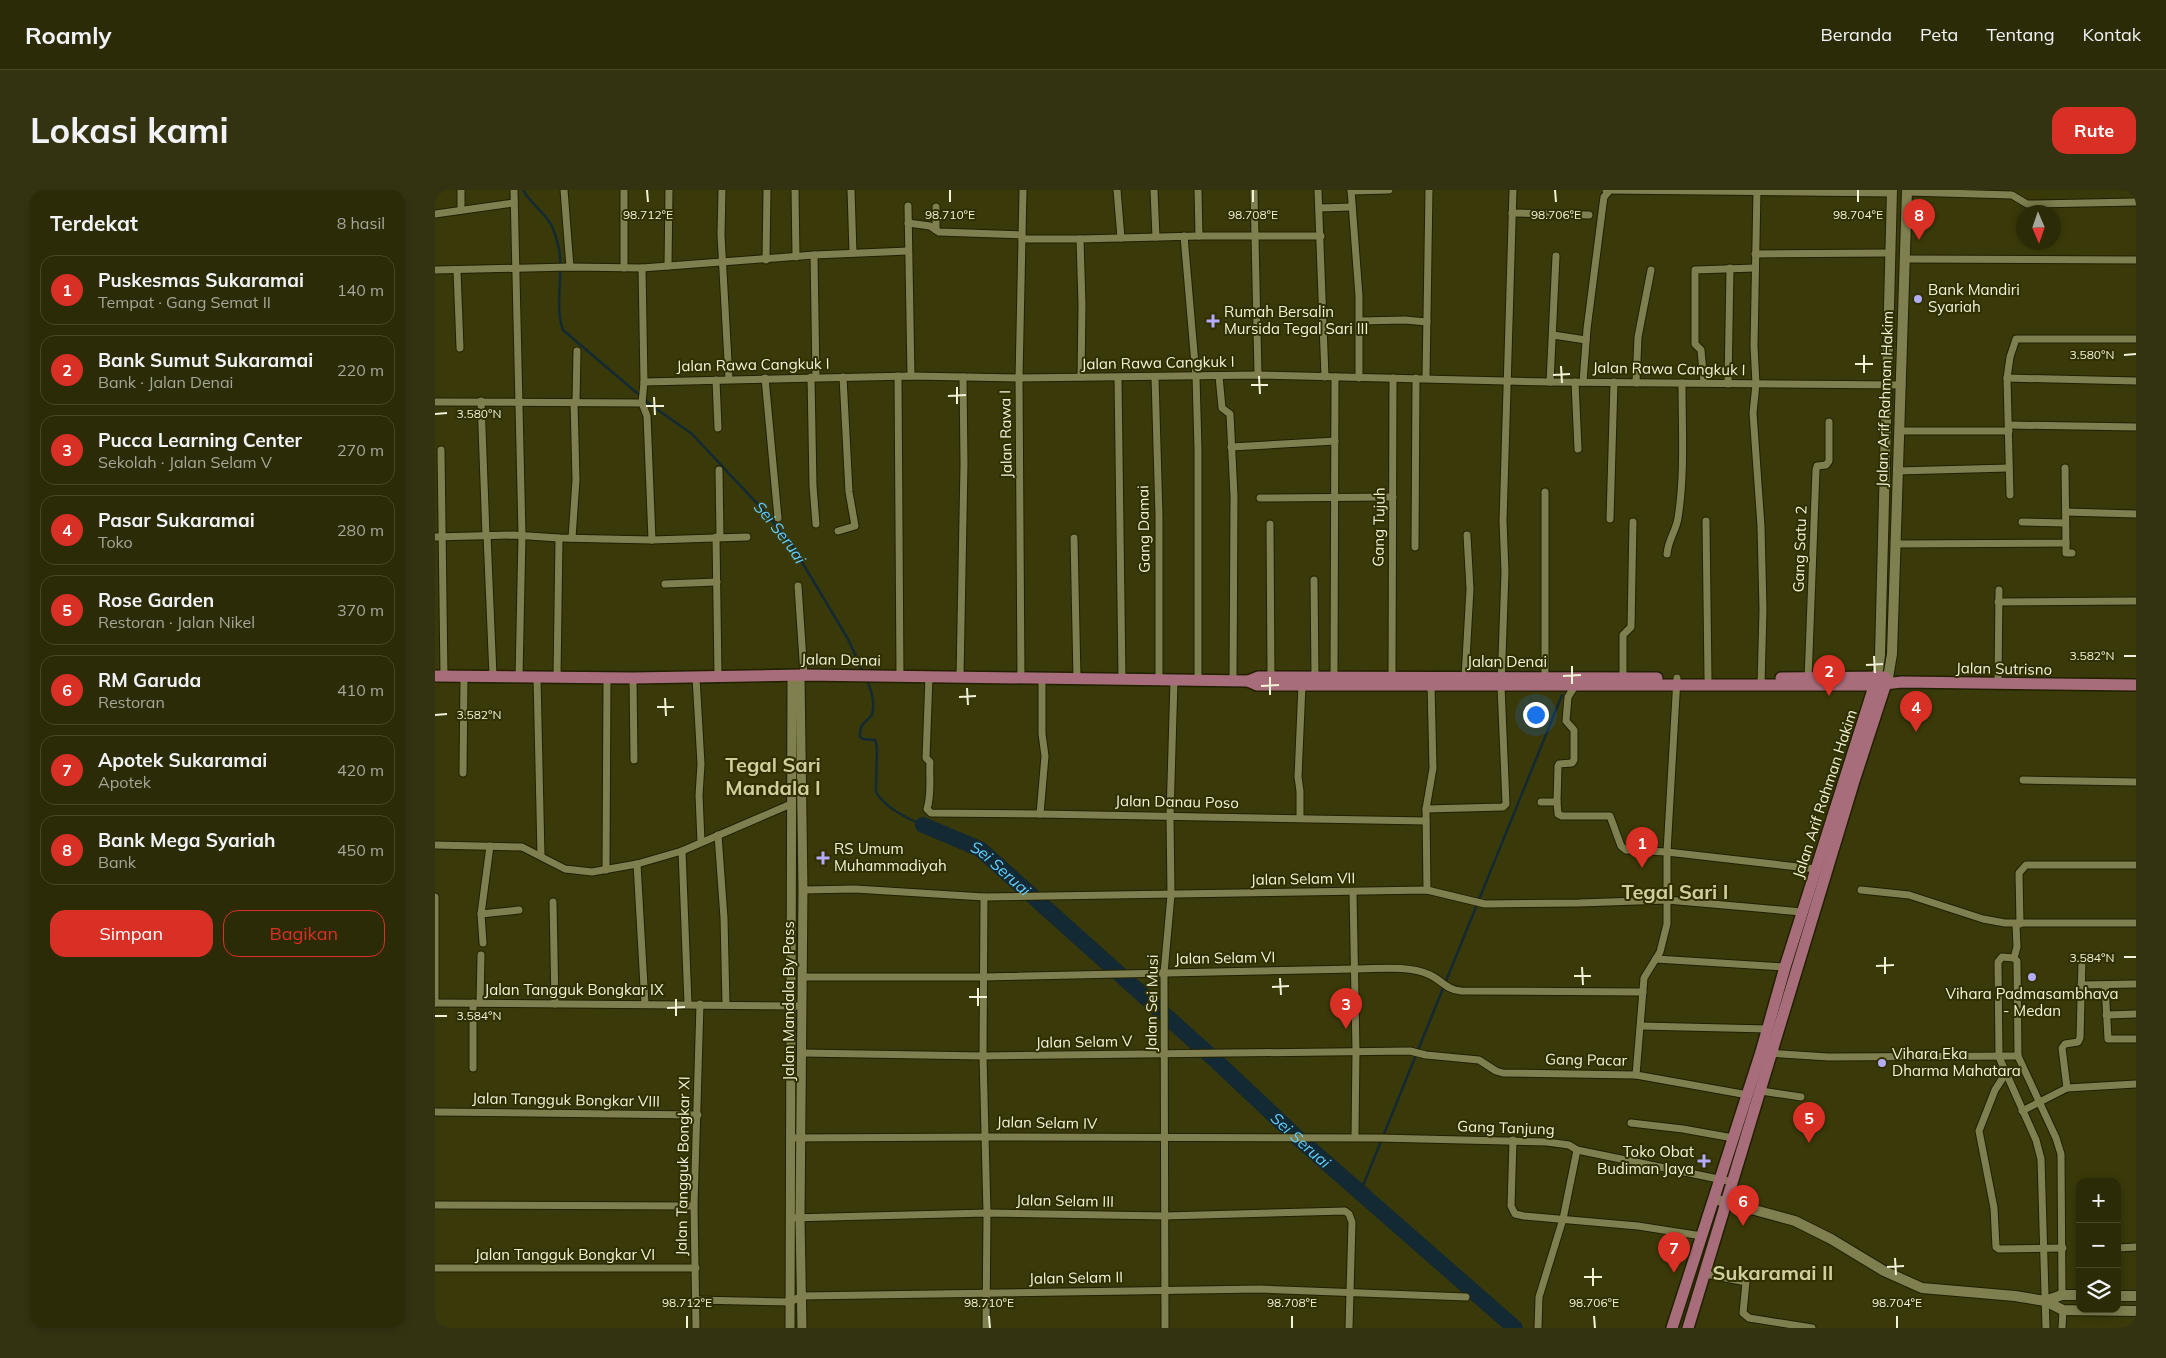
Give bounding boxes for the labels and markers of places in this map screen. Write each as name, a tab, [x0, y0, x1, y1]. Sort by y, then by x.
pin: 8	[1903, 199, 1935, 240]
place label: Bank Mandiri Syariah	[1928, 280, 2020, 316]
marker: Bank Mandiri Syariah	[1912, 293, 1924, 305]
place label: Rumah Bersalin Mursida Tegal Sari III	[1224, 302, 1368, 338]
marker: Rumah Bersalin Mursida Tegal Sari III	[1206, 314, 1220, 328]
pin: 2	[1813, 655, 1845, 696]
pin: 4	[1900, 691, 1932, 732]
pin: 1	[1626, 827, 1658, 868]
place label: RS Umum Muhammadiyah	[834, 839, 947, 875]
marker: RS Umum Muhammadiyah	[816, 851, 830, 865]
marker: Vihara Padmasambhava - Medan	[2026, 971, 2038, 983]
place label: Vihara Padmasambhava - Medan	[1946, 984, 2118, 1020]
pin: 3	[1330, 988, 1362, 1029]
place label: Vihara Eka Dharma Mahatara	[1892, 1044, 2021, 1080]
marker: Vihara Eka Dharma Mahatara	[1876, 1057, 1888, 1069]
pin: 5	[1793, 1102, 1825, 1143]
place label: Toko Obat Budiman Jaya	[1597, 1142, 1694, 1178]
marker: Toko Obat Budiman Jaya	[1698, 1155, 1710, 1167]
pin: 6	[1727, 1185, 1759, 1226]
pin: 7	[1658, 1232, 1690, 1273]

